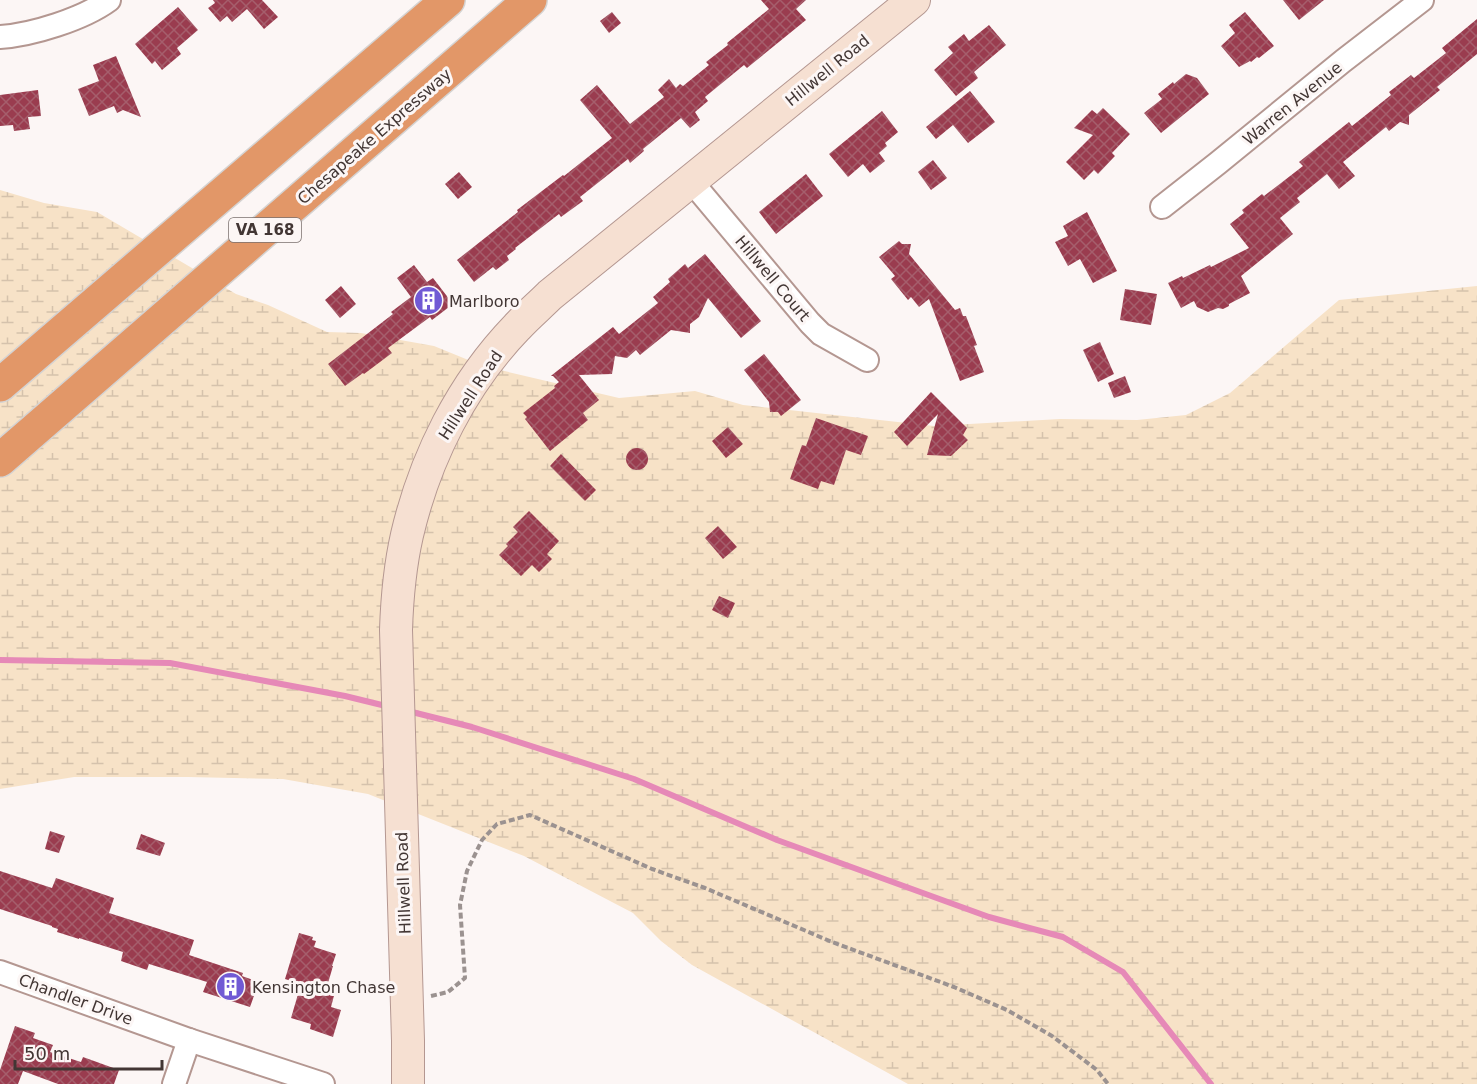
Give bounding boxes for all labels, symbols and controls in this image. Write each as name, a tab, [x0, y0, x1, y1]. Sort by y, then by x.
street label: Hillwell Road	[782, 31, 873, 110]
street label: Warren Avenue	[1239, 58, 1346, 149]
street label: Chesapeake Expressway	[294, 64, 455, 208]
road number: VA 168	[229, 218, 301, 242]
street label: Hillwell Court	[731, 232, 814, 325]
building icon: Marlboro	[412, 285, 444, 317]
place label: Marlboro	[449, 292, 520, 311]
street label: Hillwell Road	[435, 347, 506, 443]
street label: Hillwell Road	[392, 831, 415, 934]
street label: Chandler Drive	[16, 970, 135, 1029]
building icon: Kensington Chase	[215, 971, 247, 1003]
place label: Kensington Chase	[252, 978, 395, 997]
scale bar	[15, 1033, 162, 1071]
text: 50 m	[24, 1043, 70, 1064]

